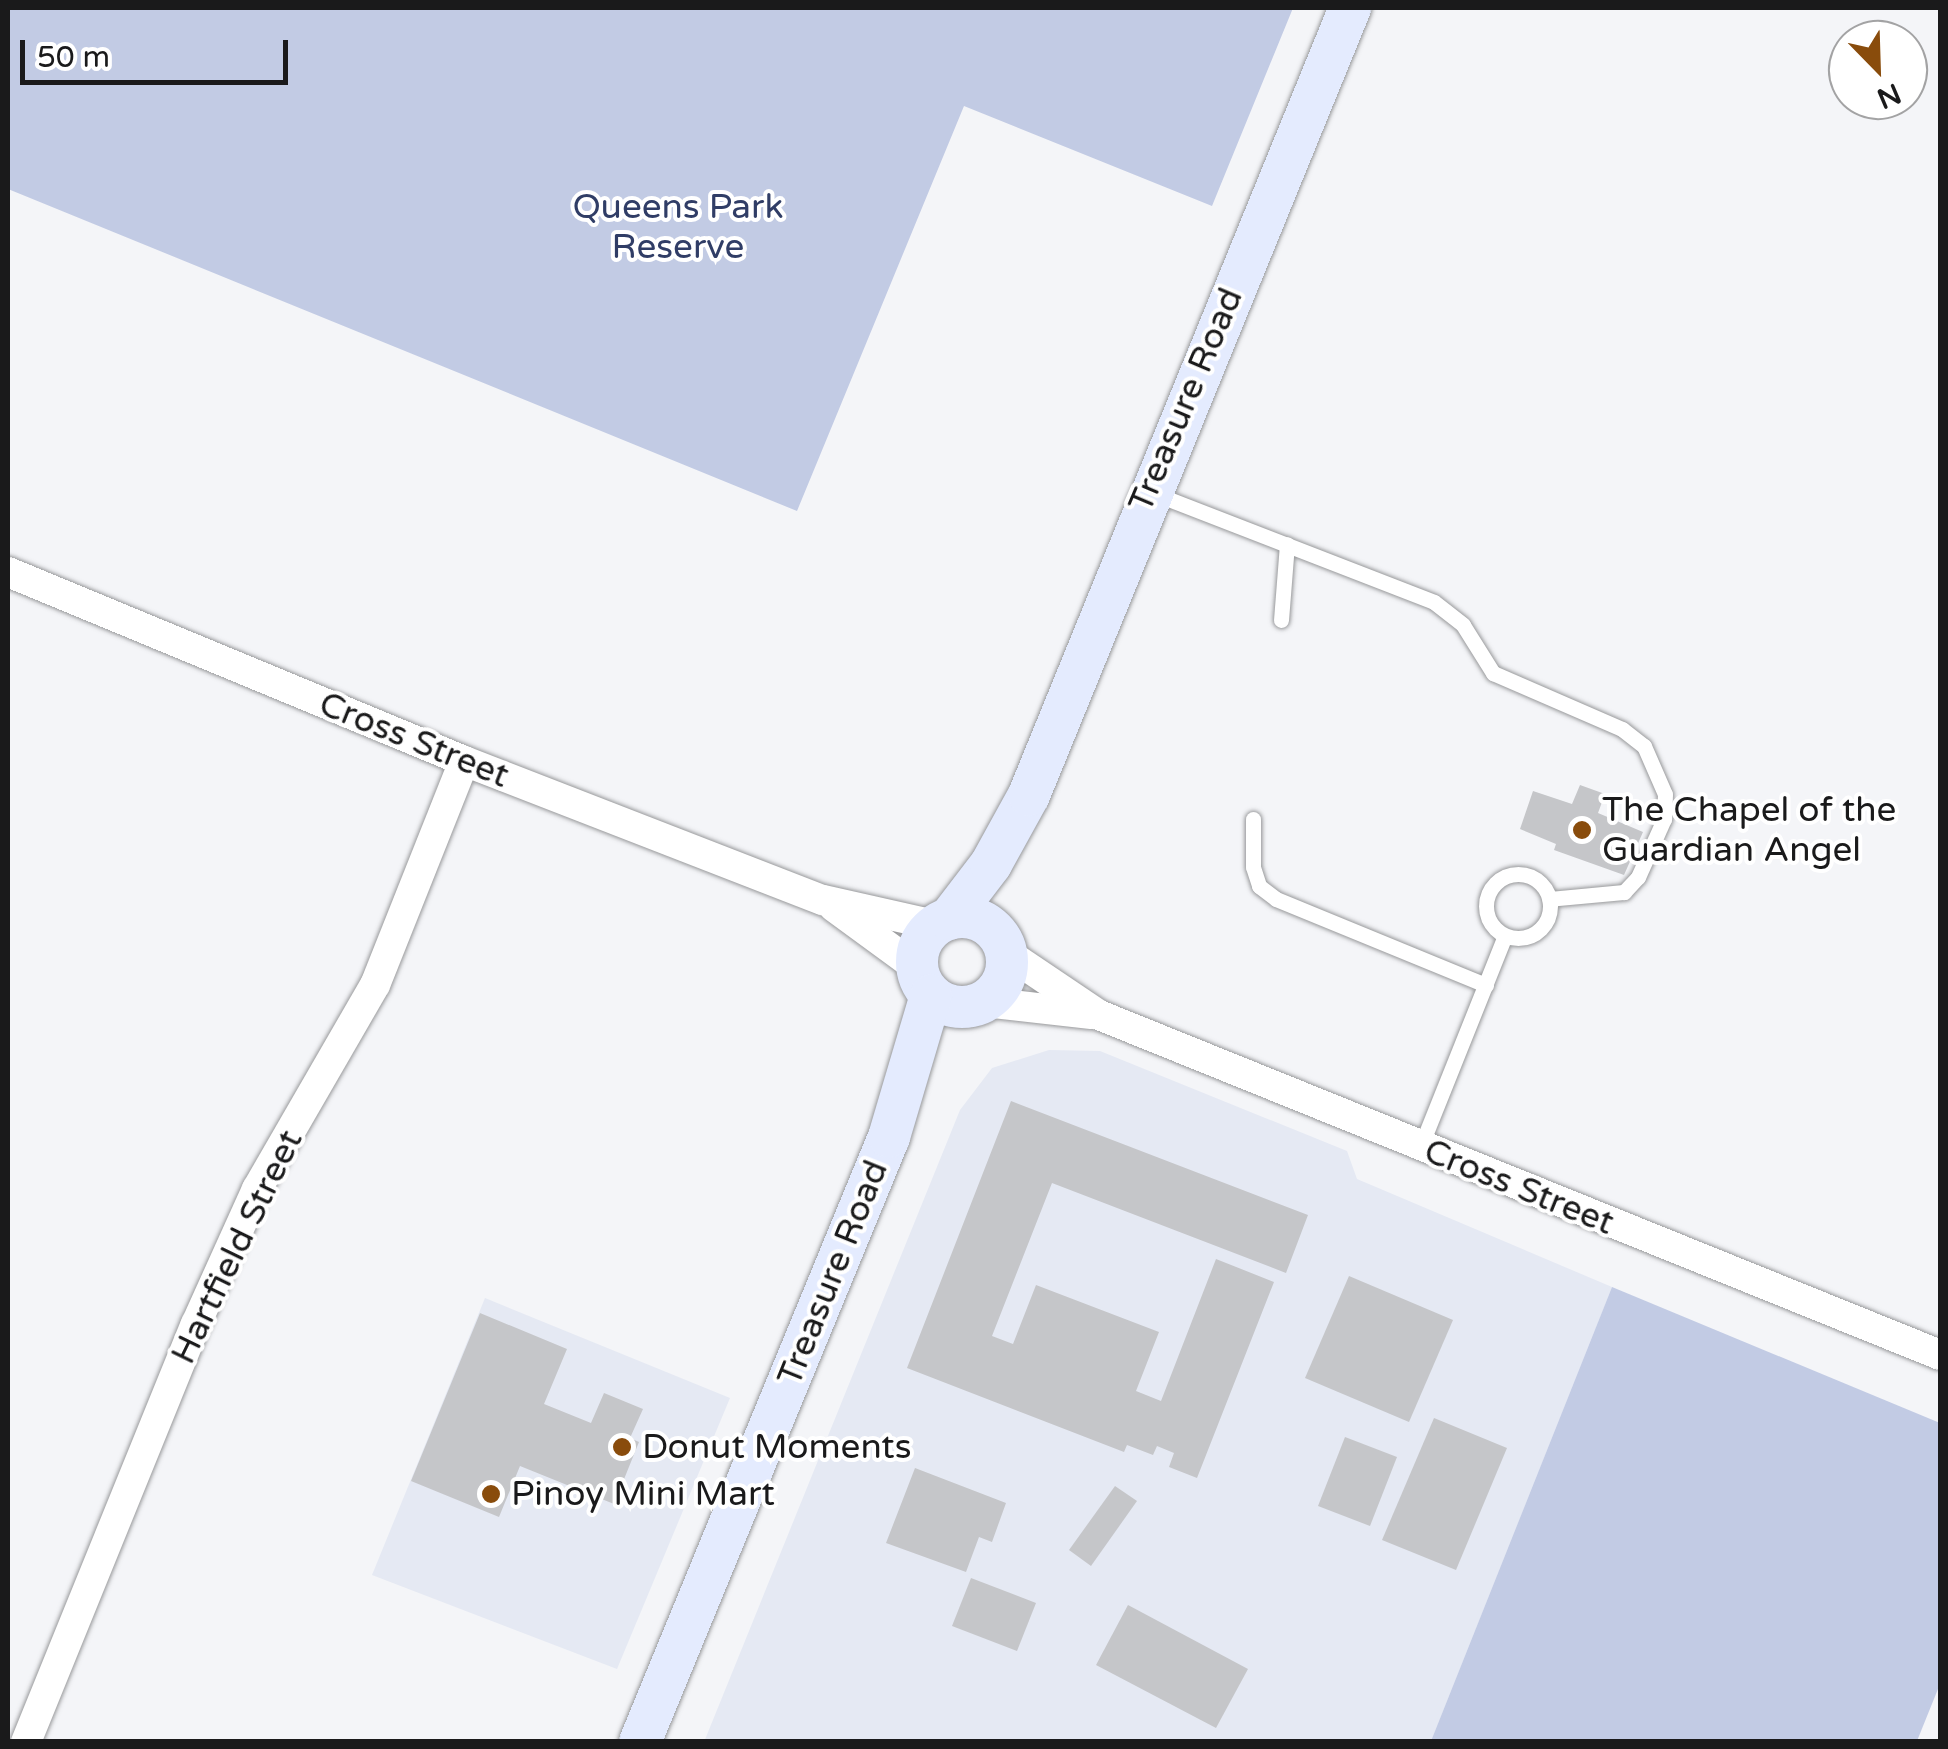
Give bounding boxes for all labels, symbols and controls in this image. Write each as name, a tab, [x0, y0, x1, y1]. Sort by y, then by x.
scale bar	[25, 20, 292, 82]
north arrow	[1828, 20, 1928, 120]
text: 50 m	[37, 39, 110, 76]
text: N	[1872, 76, 1906, 116]
park label: Queens Park Reserve	[572, 186, 784, 268]
street label: Treasure Road	[1120, 282, 1252, 518]
street label: Cross Street	[313, 683, 515, 797]
place label: The Chapel of the Guardian Angel	[1602, 789, 1896, 871]
marker: The Chapel of the Guardian Angel	[1571, 819, 1593, 841]
street label: Hartfield Street	[162, 1123, 312, 1371]
street label: Cross Street	[1418, 1130, 1620, 1244]
street label: Treasure Road	[769, 1154, 897, 1392]
place label: Donut Moments	[642, 1426, 911, 1468]
marker: Donut Moments	[611, 1436, 633, 1458]
place label: Pinoy Mini Mart	[511, 1473, 775, 1515]
marker: Pinoy Mini Mart	[480, 1483, 502, 1505]

